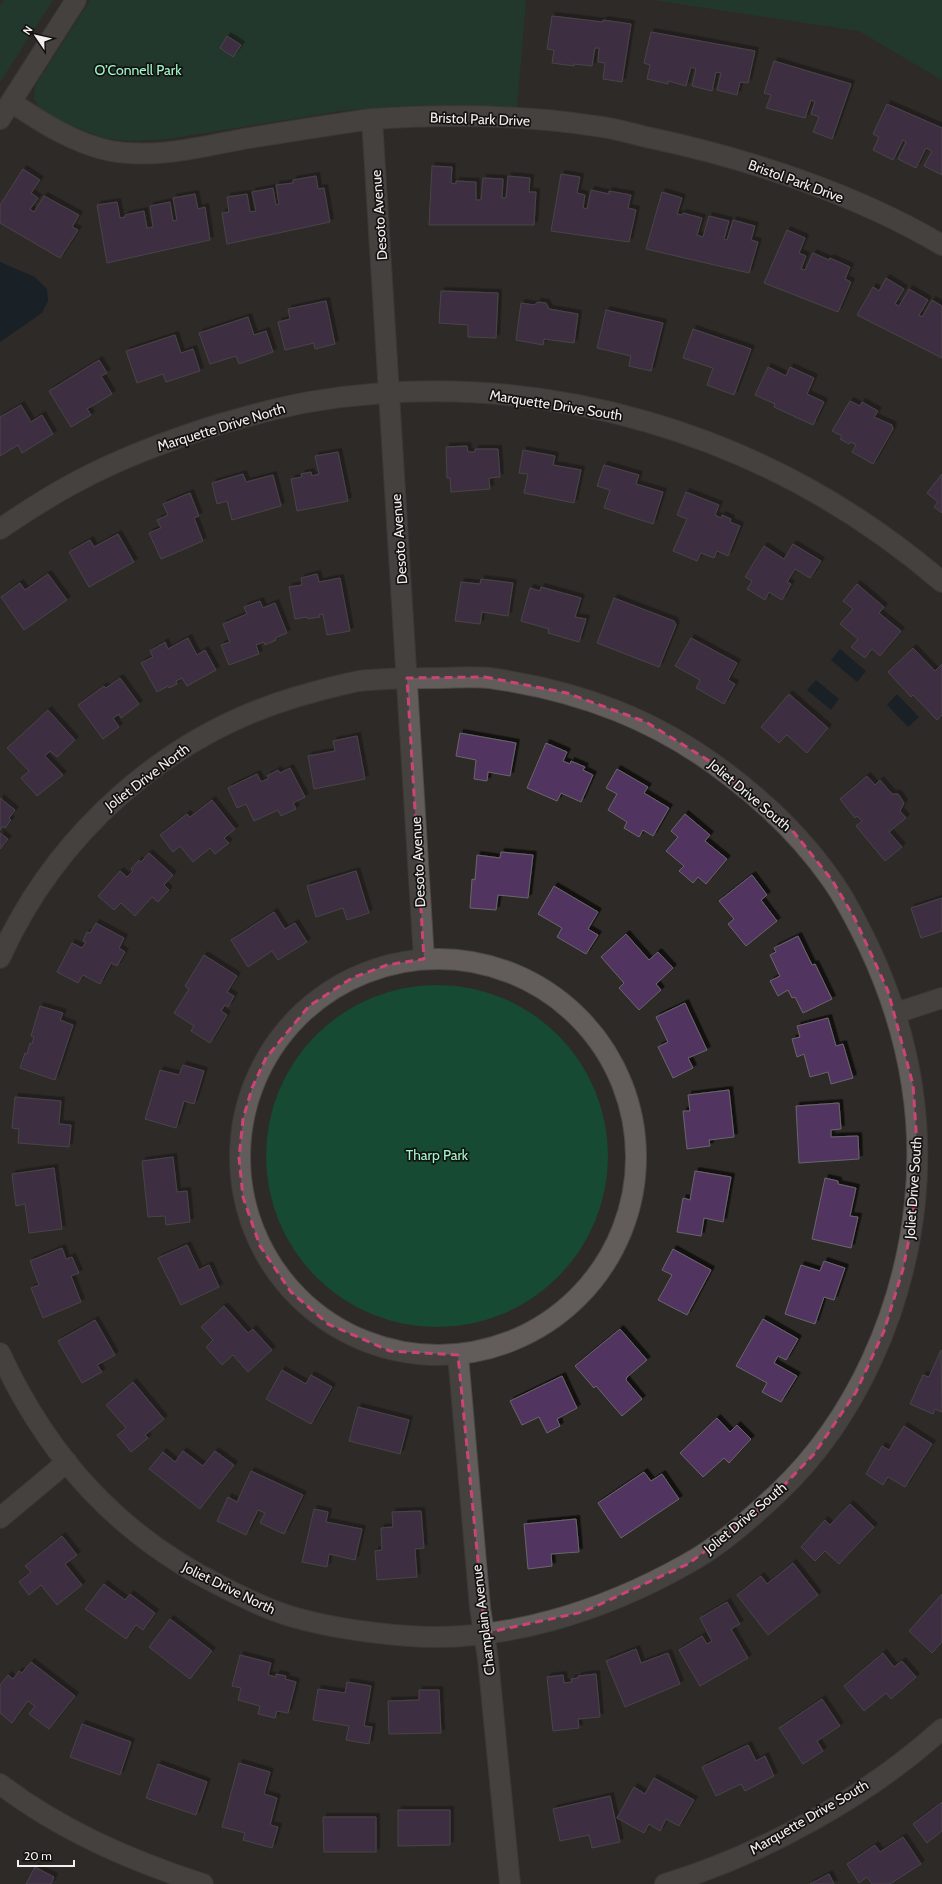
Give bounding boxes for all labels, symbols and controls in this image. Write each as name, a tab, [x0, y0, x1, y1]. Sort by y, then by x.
north arrow	[16, 16, 56, 56]
text: N	[20, 23, 36, 38]
park label: O’Connell Park	[95, 61, 182, 79]
street label: Bristol Park Drive	[430, 108, 530, 130]
street label: Bristol Park Drive	[746, 155, 846, 207]
street label: Desoto Avenue	[367, 169, 391, 261]
street label: Marquette Drive South	[488, 386, 624, 424]
street label: Marquette Drive North	[155, 399, 287, 455]
street label: Desoto Avenue	[387, 493, 411, 585]
street label: Joliet Drive North	[100, 739, 193, 815]
street label: Joliet Drive South	[704, 755, 795, 835]
street label: Desoto Avenue	[407, 816, 429, 908]
street label: Joliet Drive South	[900, 1136, 926, 1241]
park label: Tharp Park	[406, 1146, 469, 1164]
street label: Joliet Drive South	[699, 1478, 790, 1558]
street label: Joliet Drive North	[179, 1557, 278, 1618]
street label: Champlain Avenue	[467, 1564, 499, 1676]
street label: Marquette Drive South	[746, 1776, 872, 1858]
scale bar	[18, 1842, 74, 1868]
text: 20 m	[24, 1848, 52, 1863]

